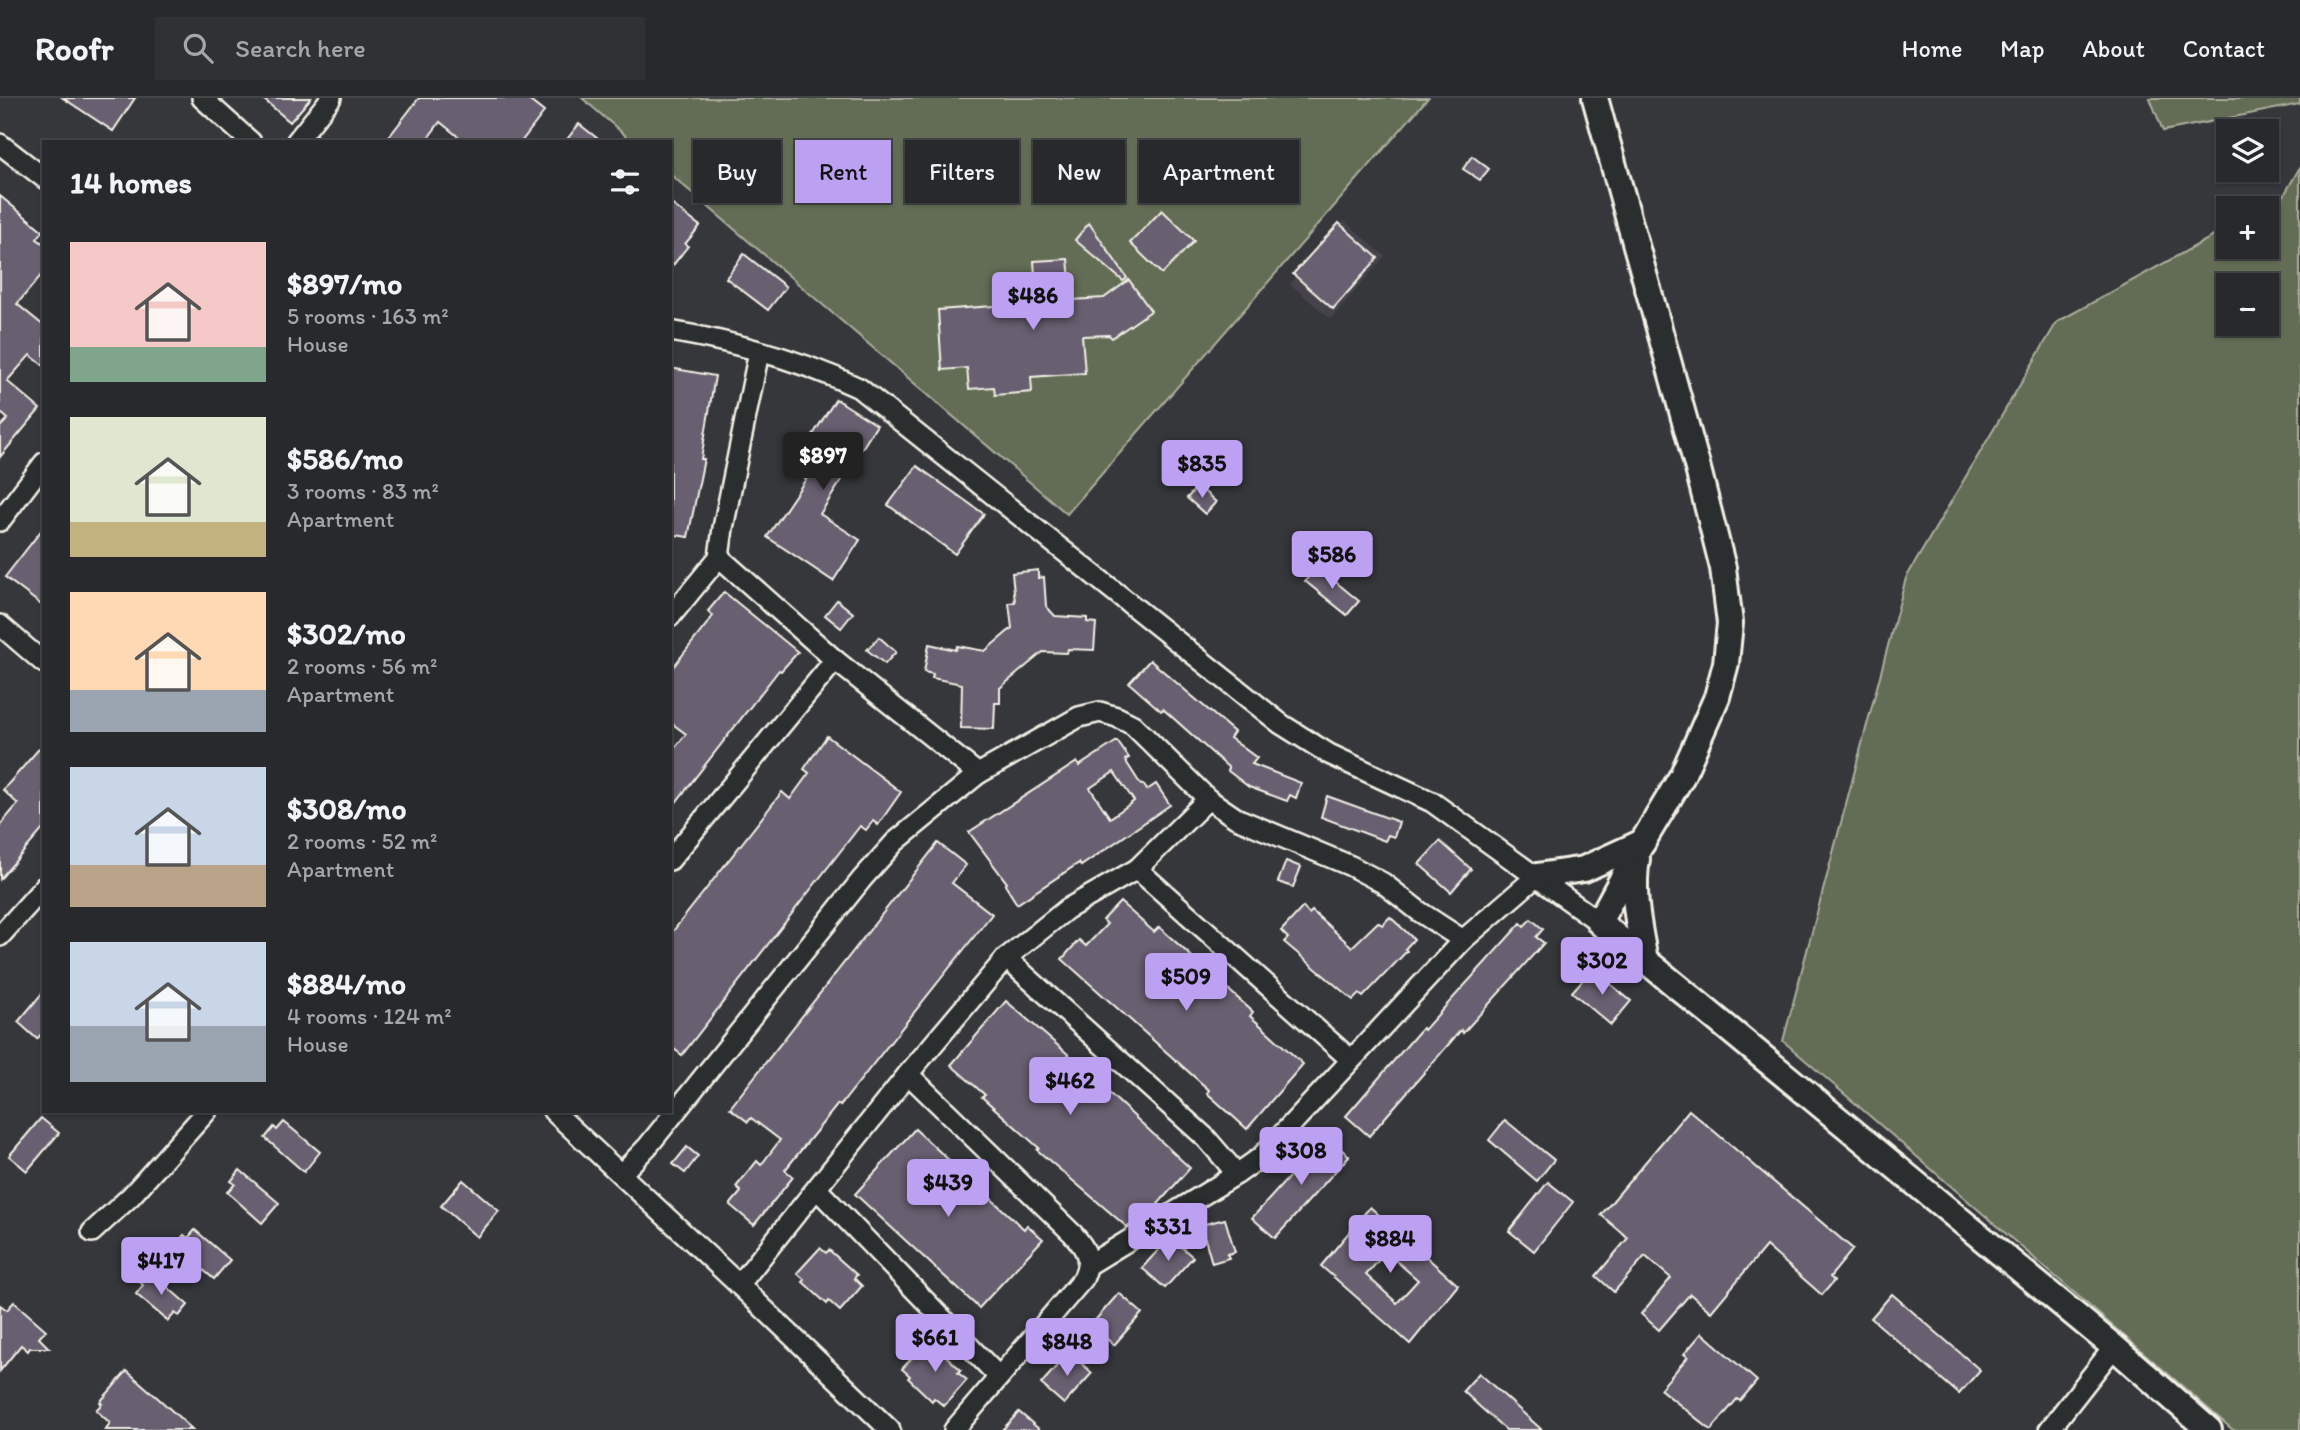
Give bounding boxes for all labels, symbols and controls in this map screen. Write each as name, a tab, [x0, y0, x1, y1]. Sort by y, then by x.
search box	[155, 17, 645, 80]
text: Roofr	[35, 29, 113, 68]
icon: search	[179, 29, 217, 67]
text: Search here	[235, 32, 366, 64]
text: Home	[1902, 34, 1962, 63]
text: Map	[2000, 34, 2044, 63]
text: About	[2082, 34, 2145, 63]
text: Contact	[2183, 34, 2265, 63]
map controls	[2216, 119, 2279, 336]
button: layers	[2216, 119, 2279, 182]
chip: Buy	[693, 140, 781, 203]
chip: Rent	[795, 140, 891, 203]
chip: Filters	[905, 140, 1019, 203]
chip: New	[1033, 140, 1125, 203]
chip: Apartment	[1139, 140, 1299, 203]
icon: filters	[606, 163, 644, 201]
text: 14 homes	[70, 164, 192, 201]
button: +	[2216, 196, 2279, 259]
text: $897/mo	[287, 265, 402, 302]
icon: home	[126, 270, 210, 354]
pin: $486	[992, 272, 1074, 332]
button: −	[2216, 273, 2279, 336]
text: $486	[1008, 281, 1058, 309]
text: 5 rooms · 163 m²	[287, 302, 449, 330]
text: House	[287, 330, 349, 358]
pin: $897	[782, 432, 864, 492]
text: $586/mo	[287, 440, 403, 477]
pin: $835	[1161, 440, 1243, 500]
text: $897	[799, 441, 847, 469]
icon: home	[126, 445, 210, 529]
text: $835	[1178, 449, 1226, 477]
text: 3 rooms · 83 m²	[287, 477, 439, 505]
text: Apartment	[287, 505, 394, 533]
pin: $586	[1291, 532, 1373, 591]
text: $586	[1308, 540, 1356, 568]
text: $302/mo	[287, 615, 406, 652]
icon: home	[126, 620, 210, 704]
text: 2 rooms · 56 m²	[287, 652, 438, 680]
text: Apartment	[287, 680, 394, 708]
text: $308/mo	[287, 790, 407, 827]
icon: home	[126, 795, 210, 879]
text: 2 rooms · 52 m²	[287, 827, 437, 855]
text: Apartment	[287, 855, 394, 883]
pin: $302	[1561, 937, 1643, 997]
text: $302	[1577, 946, 1627, 974]
pin: $509	[1145, 954, 1227, 1013]
text: $509	[1161, 962, 1211, 990]
text: $884/mo	[287, 965, 406, 1002]
icon: home	[126, 970, 210, 1054]
text: 4 rooms · 124 m²	[287, 1002, 452, 1030]
text: House	[287, 1030, 349, 1058]
pin: $462	[1029, 1058, 1111, 1117]
text: $462	[1045, 1066, 1095, 1094]
pin: $308	[1260, 1128, 1342, 1187]
text: $308	[1276, 1136, 1326, 1164]
pin: $439	[907, 1160, 989, 1219]
text: $439	[923, 1168, 973, 1196]
pin: $331	[1127, 1204, 1209, 1263]
text: $331	[1144, 1212, 1192, 1240]
pin: $884	[1349, 1216, 1431, 1275]
text: $884	[1365, 1224, 1415, 1252]
pin: $417	[120, 1238, 202, 1297]
text: $417	[137, 1246, 185, 1274]
pin: $661	[894, 1314, 976, 1374]
pin: $848	[1026, 1318, 1108, 1378]
text: $661	[912, 1323, 958, 1351]
text: $848	[1042, 1327, 1092, 1355]

